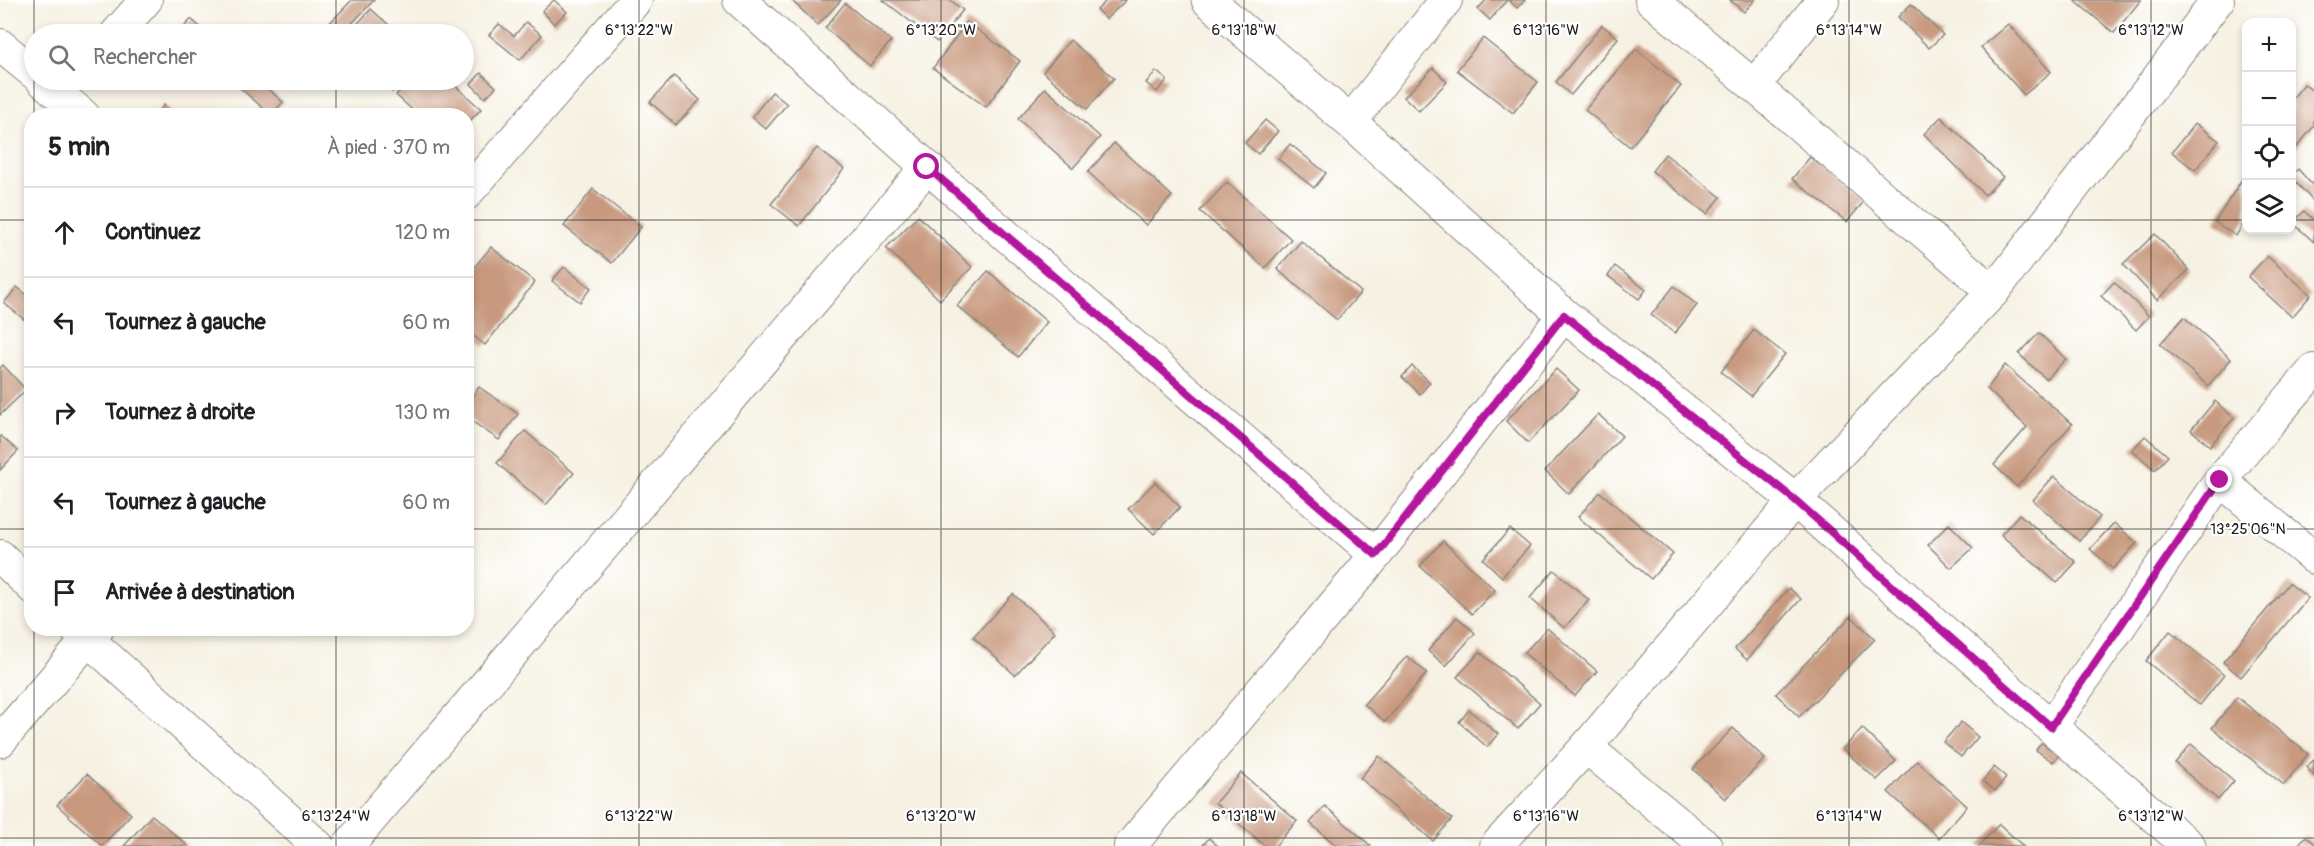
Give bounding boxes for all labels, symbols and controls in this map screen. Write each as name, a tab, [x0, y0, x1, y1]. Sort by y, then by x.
map controls	[2242, 18, 2296, 234]
button: +	[2242, 18, 2296, 72]
text: 6°13'22"W	[605, 21, 673, 40]
text: 6°13'20"W	[906, 21, 976, 40]
text: 6°13'18"W	[1212, 21, 1277, 40]
text: 6°13'16"W	[1513, 21, 1579, 40]
text: 6°13'14"W	[1816, 21, 1882, 40]
text: 6°13'12"W	[2118, 21, 2184, 40]
search box	[24, 24, 474, 90]
icon: search	[45, 41, 78, 74]
text: Rechercher	[93, 43, 197, 71]
button: −	[2242, 72, 2296, 126]
button: locate	[2242, 126, 2296, 180]
text: 5 min	[48, 131, 110, 163]
text: À pied · 370 m	[327, 135, 450, 160]
route start	[913, 153, 939, 179]
button: layers	[2242, 180, 2296, 234]
icon: ahead	[48, 216, 81, 249]
text: Continuez	[105, 218, 201, 246]
text: 120 m	[395, 220, 450, 245]
icon: left	[48, 306, 81, 339]
text: Tournez à gauche	[105, 308, 266, 336]
text: 60 m	[403, 310, 450, 335]
icon: right	[48, 396, 81, 429]
text: Tournez à droite	[105, 398, 255, 426]
text: 130 m	[395, 400, 450, 425]
route end	[2206, 466, 2232, 492]
icon: left	[48, 486, 81, 519]
text: Tournez à gauche	[105, 488, 266, 516]
text: 60 m	[403, 490, 450, 515]
text: 13°25'06"N	[2210, 520, 2286, 539]
icon: arrive	[48, 576, 81, 609]
text: Arrivée à destination	[105, 578, 295, 606]
text: 6°13'24"W	[302, 807, 370, 826]
text: 6°13'22"W	[605, 807, 673, 826]
text: 6°13'20"W	[906, 807, 976, 826]
text: 6°13'18"W	[1212, 807, 1277, 826]
text: 6°13'16"W	[1513, 807, 1579, 826]
text: 6°13'14"W	[1816, 807, 1882, 826]
text: 6°13'12"W	[2118, 807, 2184, 826]

